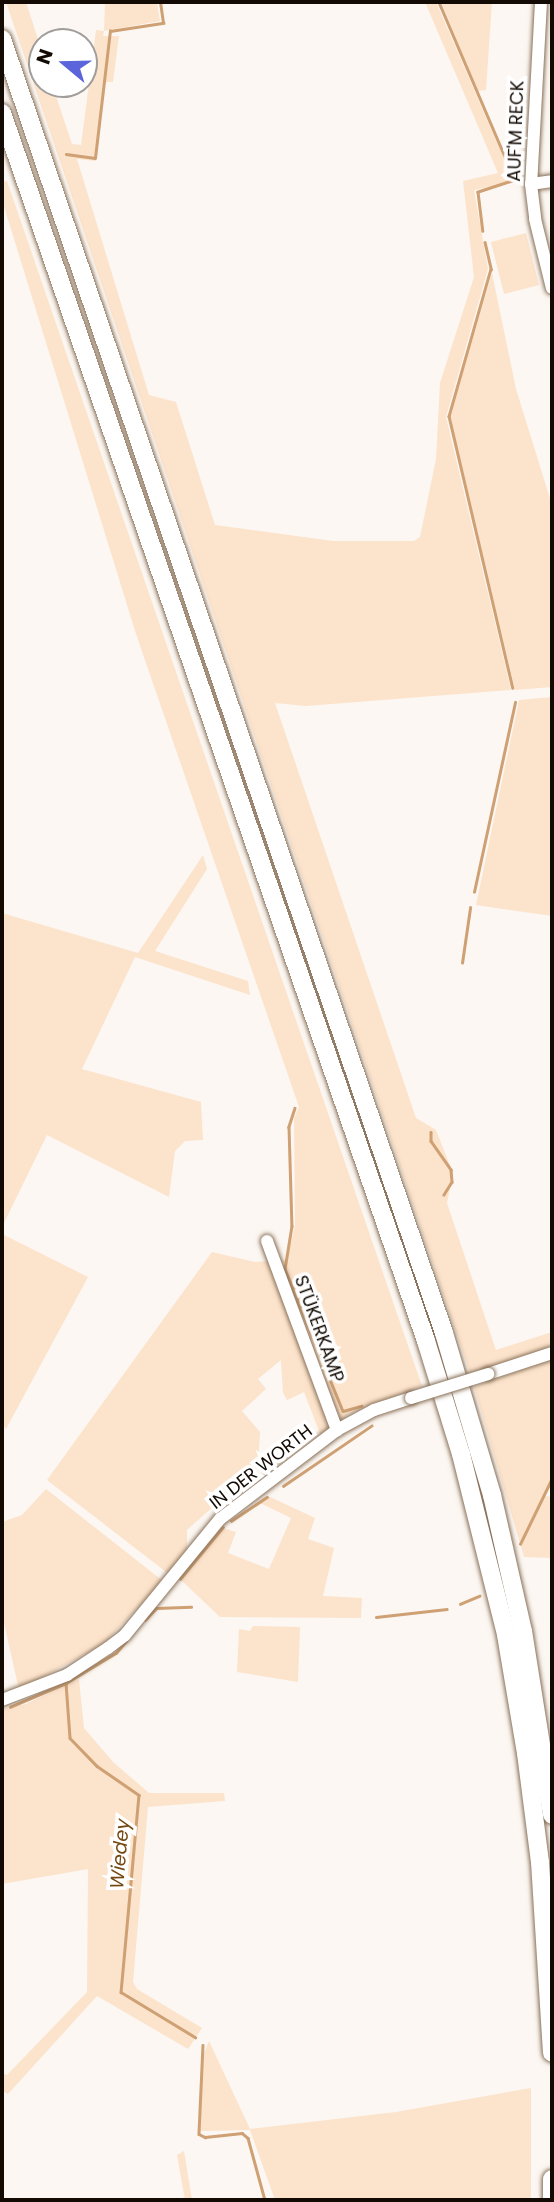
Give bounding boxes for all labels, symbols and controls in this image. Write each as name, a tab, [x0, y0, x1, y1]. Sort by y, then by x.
north arrow	[28, 28, 98, 98]
text: N	[29, 46, 60, 68]
street label: AUF'M RECK	[503, 80, 529, 182]
street label: STÜKERKAMP	[290, 1273, 348, 1385]
street label: IN DER WORTH	[205, 1420, 317, 1514]
water label: Wiedey	[106, 1818, 134, 1890]

